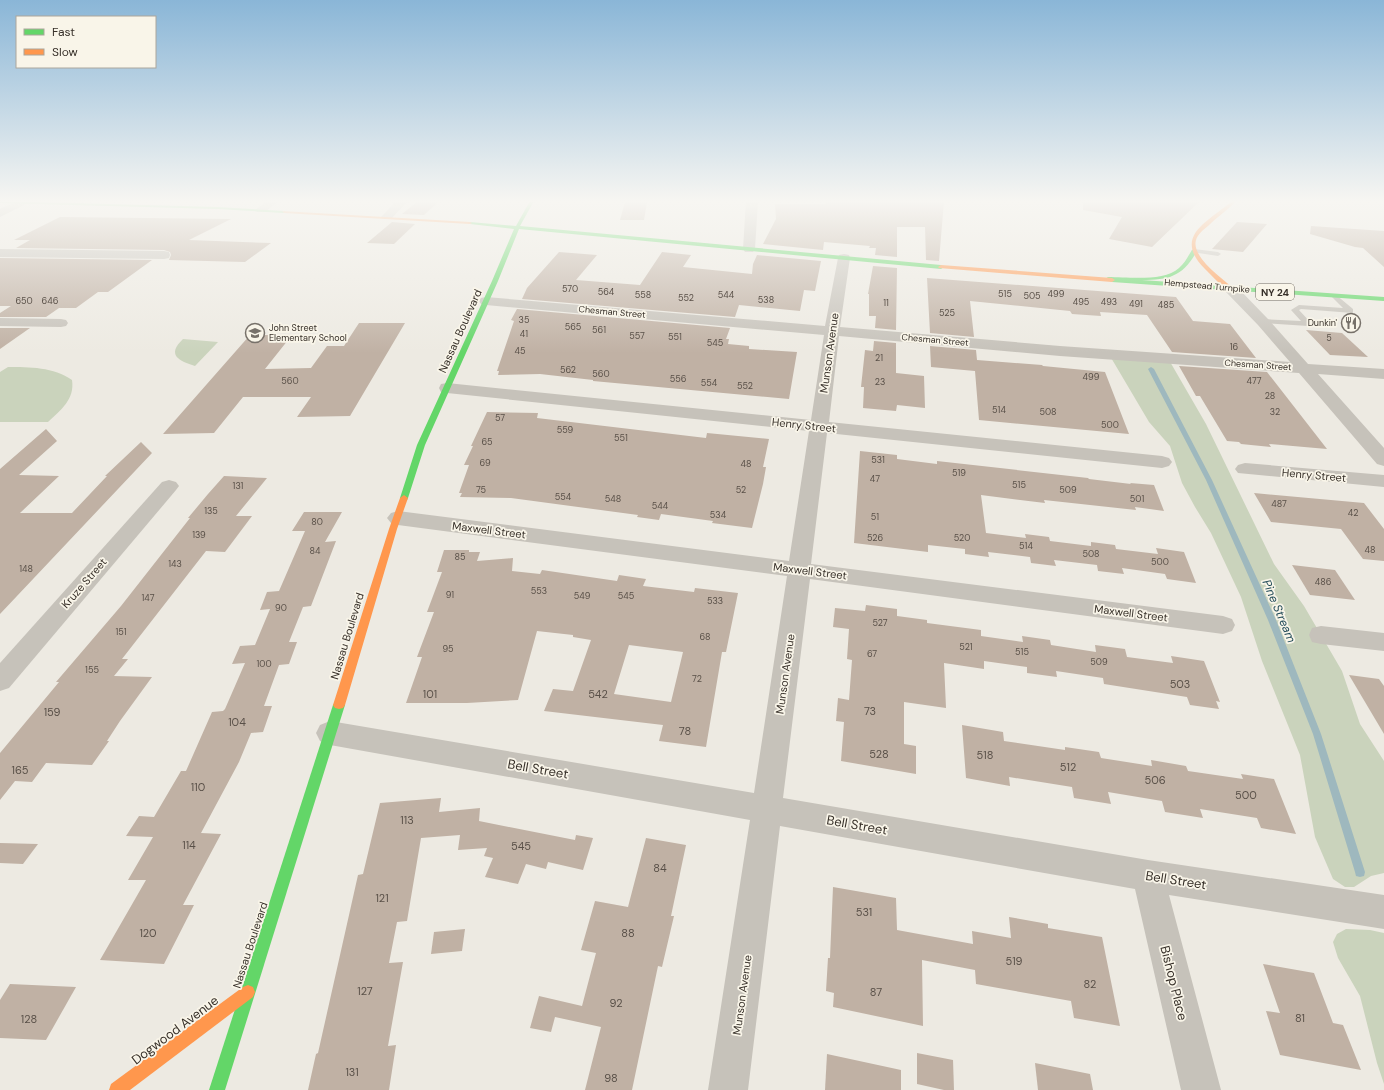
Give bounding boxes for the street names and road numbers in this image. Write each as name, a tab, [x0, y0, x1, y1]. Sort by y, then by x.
street label: Hempstead Turnpike	[1164, 276, 1250, 296]
road number: NY 24	[1256, 284, 1294, 300]
street label: Nassau Boulevard	[435, 287, 485, 375]
street label: Chesman Street	[578, 303, 646, 321]
street label: Munson Avenue	[816, 312, 842, 394]
street label: Chesman Street	[901, 331, 969, 349]
street label: Chesman Street	[1224, 357, 1292, 373]
street label: Henry Street	[771, 415, 837, 435]
street label: Henry Street	[1281, 465, 1347, 485]
street label: Maxwell Street	[451, 519, 527, 541]
street label: Kruze Street	[58, 555, 110, 611]
street label: Maxwell Street	[772, 560, 848, 582]
street label: Nassau Boulevard	[327, 591, 367, 681]
street label: Maxwell Street	[1093, 602, 1169, 624]
street label: Munson Avenue	[772, 633, 798, 715]
street label: Bell Street	[506, 755, 570, 783]
street label: Bell Street	[825, 811, 889, 839]
street label: Bell Street	[1144, 867, 1208, 893]
street label: Nassau Boulevard	[229, 900, 271, 990]
street label: Bishop Place	[1156, 944, 1192, 1022]
street label: Munson Avenue	[729, 954, 755, 1036]
street label: Dogwood Avenue	[128, 992, 222, 1068]

